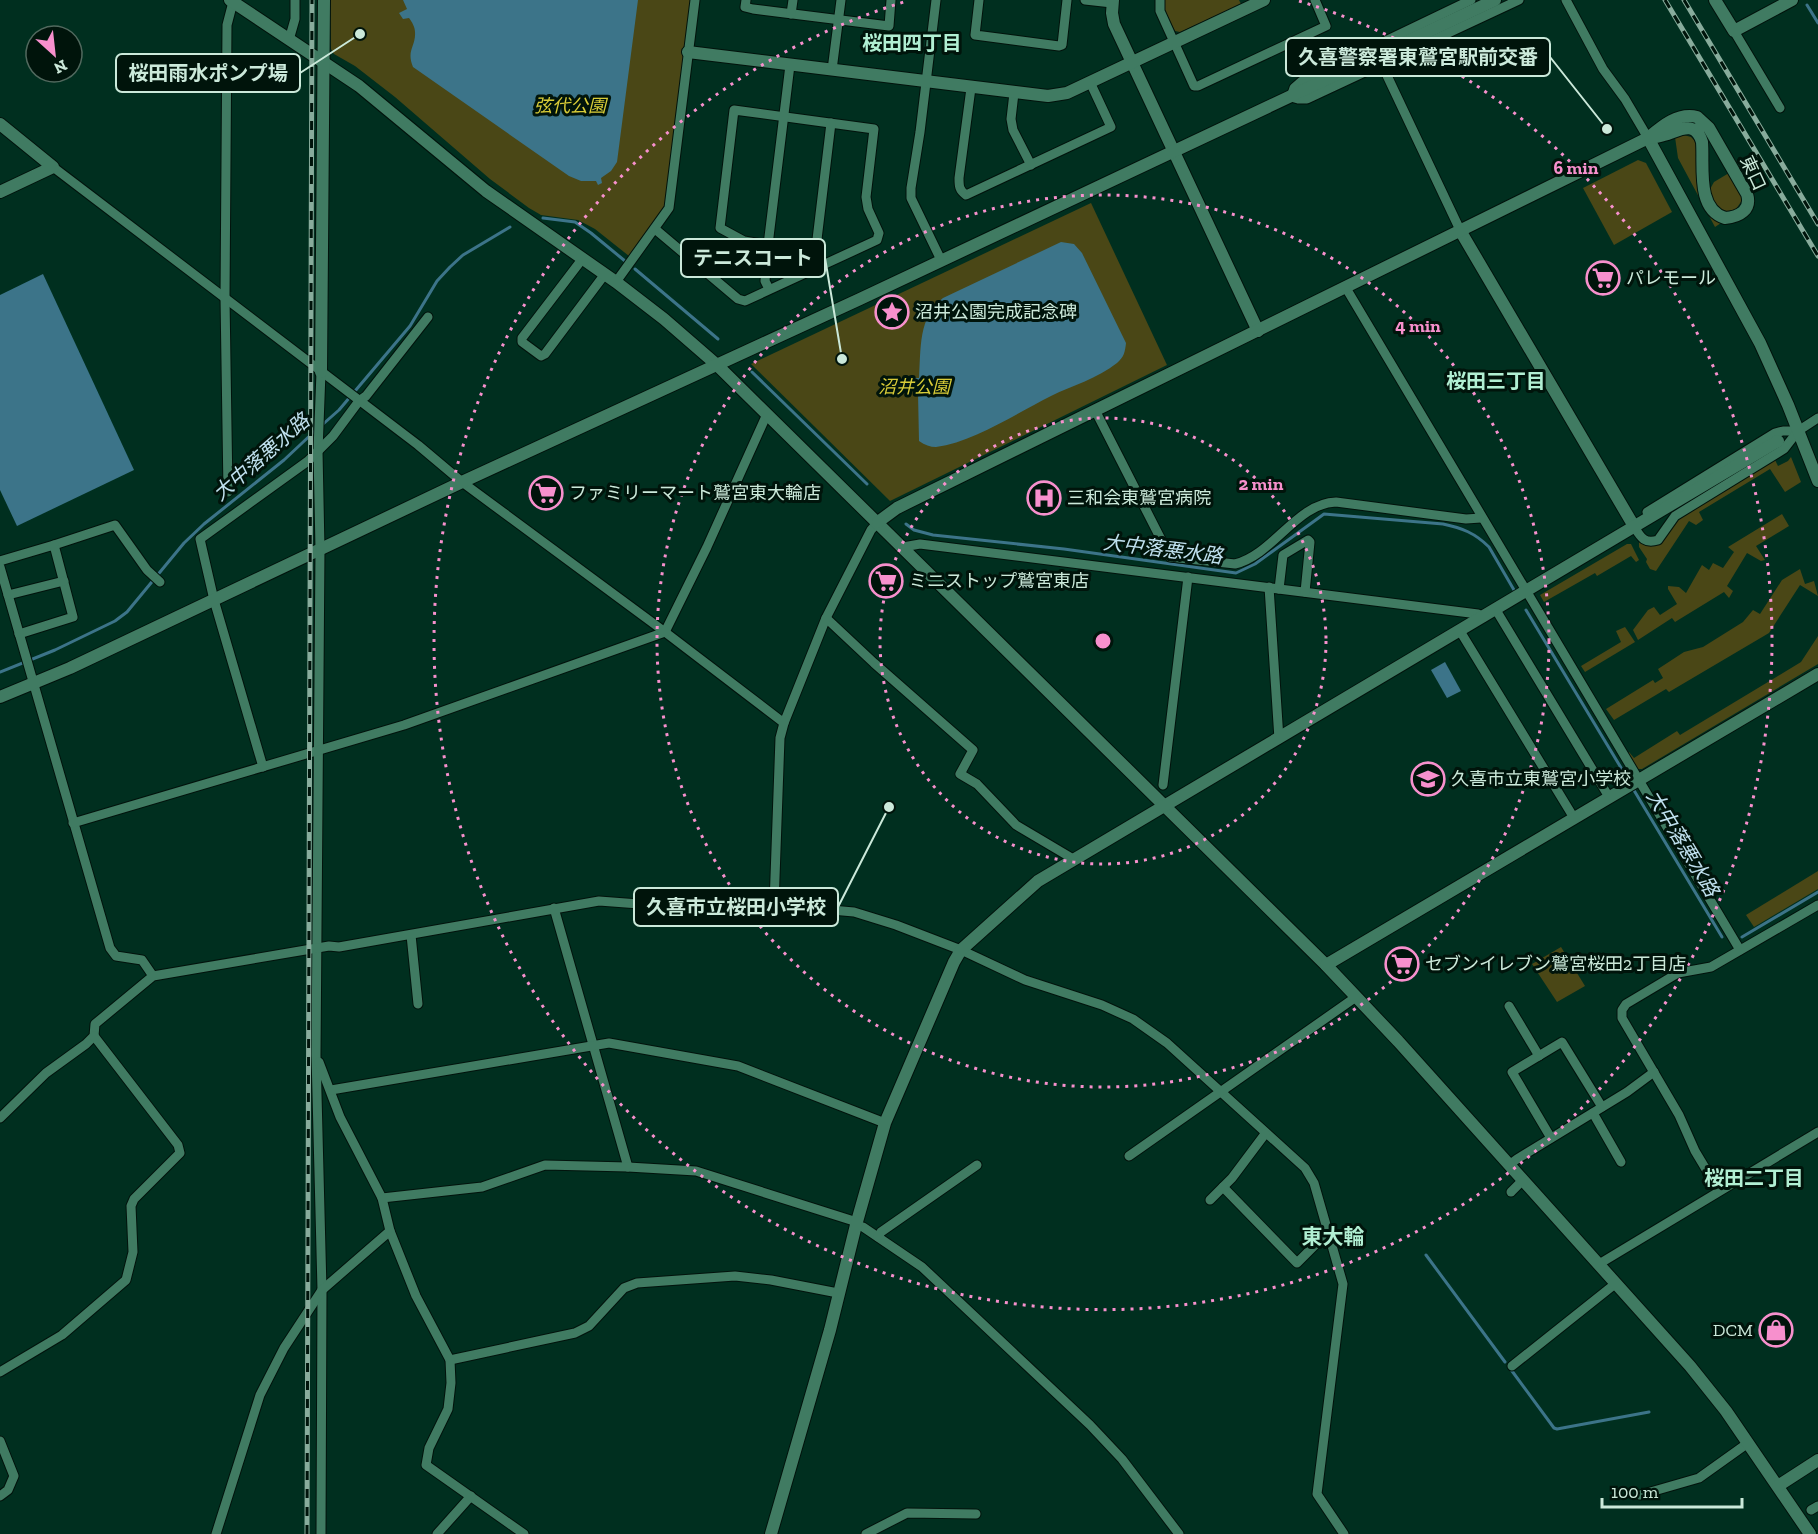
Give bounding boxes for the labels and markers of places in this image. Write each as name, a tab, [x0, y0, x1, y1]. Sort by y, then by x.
callout: 久喜警察署東鷲宮駅前交番	[1286, 38, 1550, 76]
callout: 桜田雨水ポンプ場	[116, 54, 300, 92]
callout: テニスコート	[681, 239, 825, 277]
supermarket icon: パレモール	[1585, 260, 1621, 296]
place label: パレモール	[1626, 267, 1716, 289]
place icon: 沼井公園完成記念碑	[874, 294, 910, 330]
place label: 沼井公園完成記念碑	[915, 301, 1077, 323]
supermarket icon: ファミリーマート鷲宮東大輪店	[528, 475, 564, 511]
hospital icon: 三和会東鷲宮病院	[1026, 480, 1062, 516]
place label: ファミリーマート鷲宮東大輪店	[569, 482, 821, 504]
place label: 三和会東鷲宮病院	[1067, 487, 1211, 509]
supermarket icon: ミニストップ鷲宮東店	[868, 563, 904, 599]
place label: ミニストップ鷲宮東店	[909, 570, 1089, 592]
centre of rings	[1093, 631, 1113, 651]
school or university icon: 久喜市立東鷲宮小学校	[1410, 761, 1446, 797]
place label: 久喜市立東鷲宮小学校	[1451, 768, 1631, 790]
callout: 久喜市立桜田小学校	[634, 888, 838, 926]
supermarket icon: セブンイレブン鷲宮桜田2丁目店	[1384, 946, 1420, 982]
place label: セブンイレブン鷲宮桜田2丁目店	[1425, 953, 1686, 975]
shop icon: DCM	[1758, 1312, 1794, 1348]
place label: DCM	[1713, 1319, 1753, 1341]

